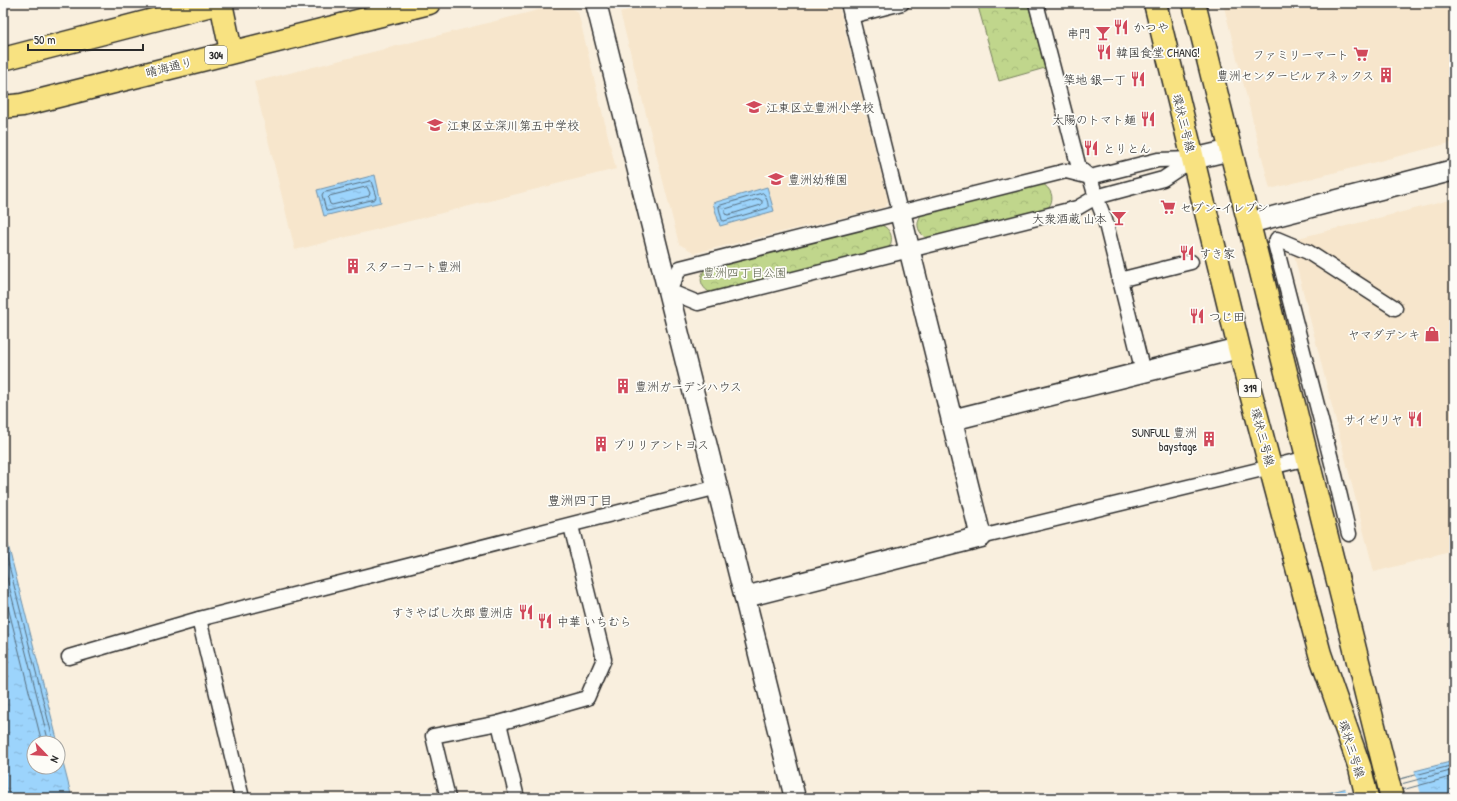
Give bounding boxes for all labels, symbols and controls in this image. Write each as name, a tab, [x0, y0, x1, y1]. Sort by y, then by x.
restaurant icon: かつや	[1112, 18, 1130, 36]
place label: かつや	[1133, 19, 1169, 36]
bar icon: 串門	[1094, 24, 1112, 42]
place label: 串門	[1067, 25, 1091, 42]
scale bar	[28, 26, 143, 52]
text: 50 m	[34, 31, 55, 48]
restaurant icon: 韓国食堂 CHANG!	[1095, 43, 1113, 61]
place label: 韓国食堂 CHANG!	[1116, 44, 1200, 61]
supermarket icon: ファミリーマート	[1352, 45, 1370, 63]
road number: 304	[205, 46, 227, 64]
place label: ファミリーマート	[1253, 46, 1349, 63]
street label: 晴海通り	[144, 53, 194, 81]
building icon: 豊洲センタービル アネックス	[1377, 66, 1395, 84]
place label: 豊洲センタービル アネックス	[1217, 67, 1374, 84]
restaurant icon: 築地 銀一丁	[1129, 70, 1147, 88]
place label: 築地 銀一丁	[1063, 71, 1126, 88]
street label: 環状三号線	[1168, 92, 1200, 154]
school or university icon: 江東区立豊洲小学校	[745, 98, 763, 116]
place label: 江東区立豊洲小学校	[766, 99, 874, 116]
restaurant icon: 太陽のトマト麺	[1139, 110, 1157, 128]
place label: 太陽のトマト麺	[1052, 111, 1136, 128]
school or university icon: 江東区立深川第五中学校	[426, 116, 444, 134]
place label: 江東区立深川第五中学校	[447, 117, 579, 134]
restaurant icon: とりとん	[1082, 139, 1100, 157]
place label: とりとん	[1103, 140, 1151, 157]
school or university icon: 豊洲幼稚園	[767, 170, 785, 188]
place label: 豊洲幼稚園	[788, 171, 848, 188]
supermarket icon: セブン-イレブン	[1159, 198, 1177, 216]
place label: セブン-イレブン	[1180, 199, 1269, 216]
bar icon: 大衆酒蔵 山本	[1110, 209, 1128, 227]
place label: 大衆酒蔵 山本	[1032, 210, 1107, 227]
restaurant icon: すき家	[1178, 244, 1196, 262]
place label: すき家	[1199, 245, 1235, 262]
building icon: スターコート豊洲	[344, 257, 362, 275]
place label: スターコート豊洲	[365, 258, 461, 275]
park label: 豊洲四丁目公園	[703, 264, 787, 281]
restaurant icon: つじ田	[1188, 307, 1206, 325]
place label: つじ田	[1209, 308, 1245, 325]
shop icon: ヤマダデンキ	[1423, 325, 1441, 343]
place label: ヤマダデンキ	[1348, 326, 1420, 343]
building icon: 豊洲ガーデンハウス	[614, 377, 632, 395]
place label: 豊洲ガーデンハウス	[635, 378, 742, 395]
road number: 319	[1239, 379, 1261, 397]
street label: 環状三号線	[1247, 406, 1279, 468]
restaurant icon: サイゼリヤ	[1406, 410, 1424, 428]
place label: サイゼリヤ	[1344, 411, 1403, 428]
place label: SUNFULL 豊洲 baystage	[1132, 424, 1197, 455]
building icon: SUNFULL 豊洲 baystage	[1200, 430, 1218, 448]
building icon: ブリリアントヨス	[592, 435, 610, 453]
place label: ブリリアントヨス	[613, 436, 709, 453]
district label: 豊洲四丁目	[547, 491, 613, 509]
restaurant icon: すきやばし次郎 豊洲店	[517, 603, 535, 621]
place label: すきやばし次郎 豊洲店	[391, 604, 514, 621]
restaurant icon: 中華 いちむら	[536, 612, 554, 630]
place label: 中華 いちむら	[557, 613, 632, 630]
street label: 環状三号線	[1335, 718, 1369, 780]
north arrow	[26, 735, 66, 775]
text: N	[47, 754, 63, 765]

